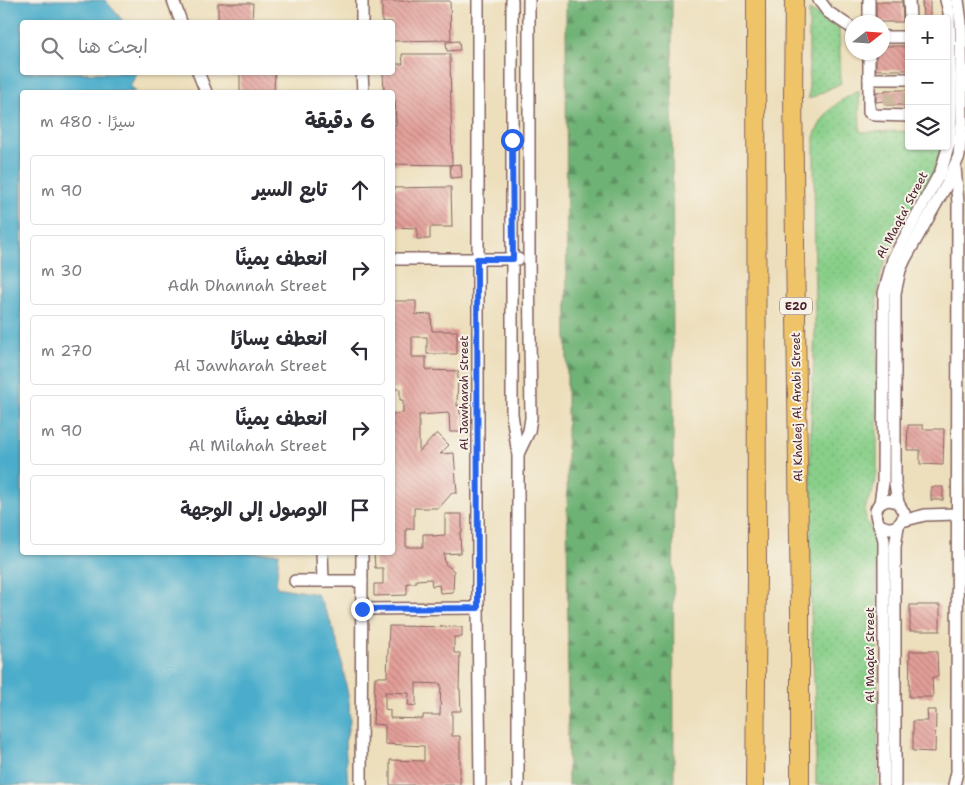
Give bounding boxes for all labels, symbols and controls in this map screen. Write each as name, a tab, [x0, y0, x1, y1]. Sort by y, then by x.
north arrow	[845, 15, 890, 60]
map controls	[905, 15, 950, 150]
button: +	[905, 15, 950, 60]
search box	[20, 20, 395, 75]
icon: search	[38, 34, 66, 62]
text: ابحث هنا	[78, 34, 148, 59]
button: −	[905, 60, 950, 105]
button: layers	[905, 105, 950, 150]
text: 6 دقيقة	[305, 107, 375, 135]
text: سيرًا · 480 m	[40, 111, 135, 132]
route start	[501, 129, 524, 152]
street label: Al Maqta' Street	[872, 169, 932, 261]
icon: ahead	[346, 176, 374, 204]
text: تابع السير	[253, 177, 327, 202]
text: 90 m	[41, 180, 82, 201]
text: انعطف يمينًا	[236, 246, 327, 271]
icon: right	[346, 256, 374, 284]
text: 30 m	[41, 260, 82, 281]
text: Adh Dhannah Street	[168, 275, 327, 296]
road number: E20	[780, 298, 812, 314]
text: انعطف يسارًا	[231, 326, 327, 351]
street label: Al Khaleej Al Arabi Street	[788, 332, 806, 482]
icon: left	[346, 336, 374, 364]
street label: Al Jawharah Street	[456, 336, 472, 450]
text: 270 m	[41, 340, 92, 361]
text: Al Jawharah Street	[174, 355, 327, 376]
text: انعطف يمينًا	[236, 406, 327, 431]
icon: right	[346, 416, 374, 444]
text: 90 m	[41, 420, 82, 441]
text: Al Milahah Street	[188, 435, 327, 456]
icon: arrive	[346, 496, 374, 524]
text: الوصول إلى الوجهة	[180, 497, 327, 522]
route end	[351, 598, 374, 621]
street label: Al Maqta' Street	[862, 607, 878, 703]

